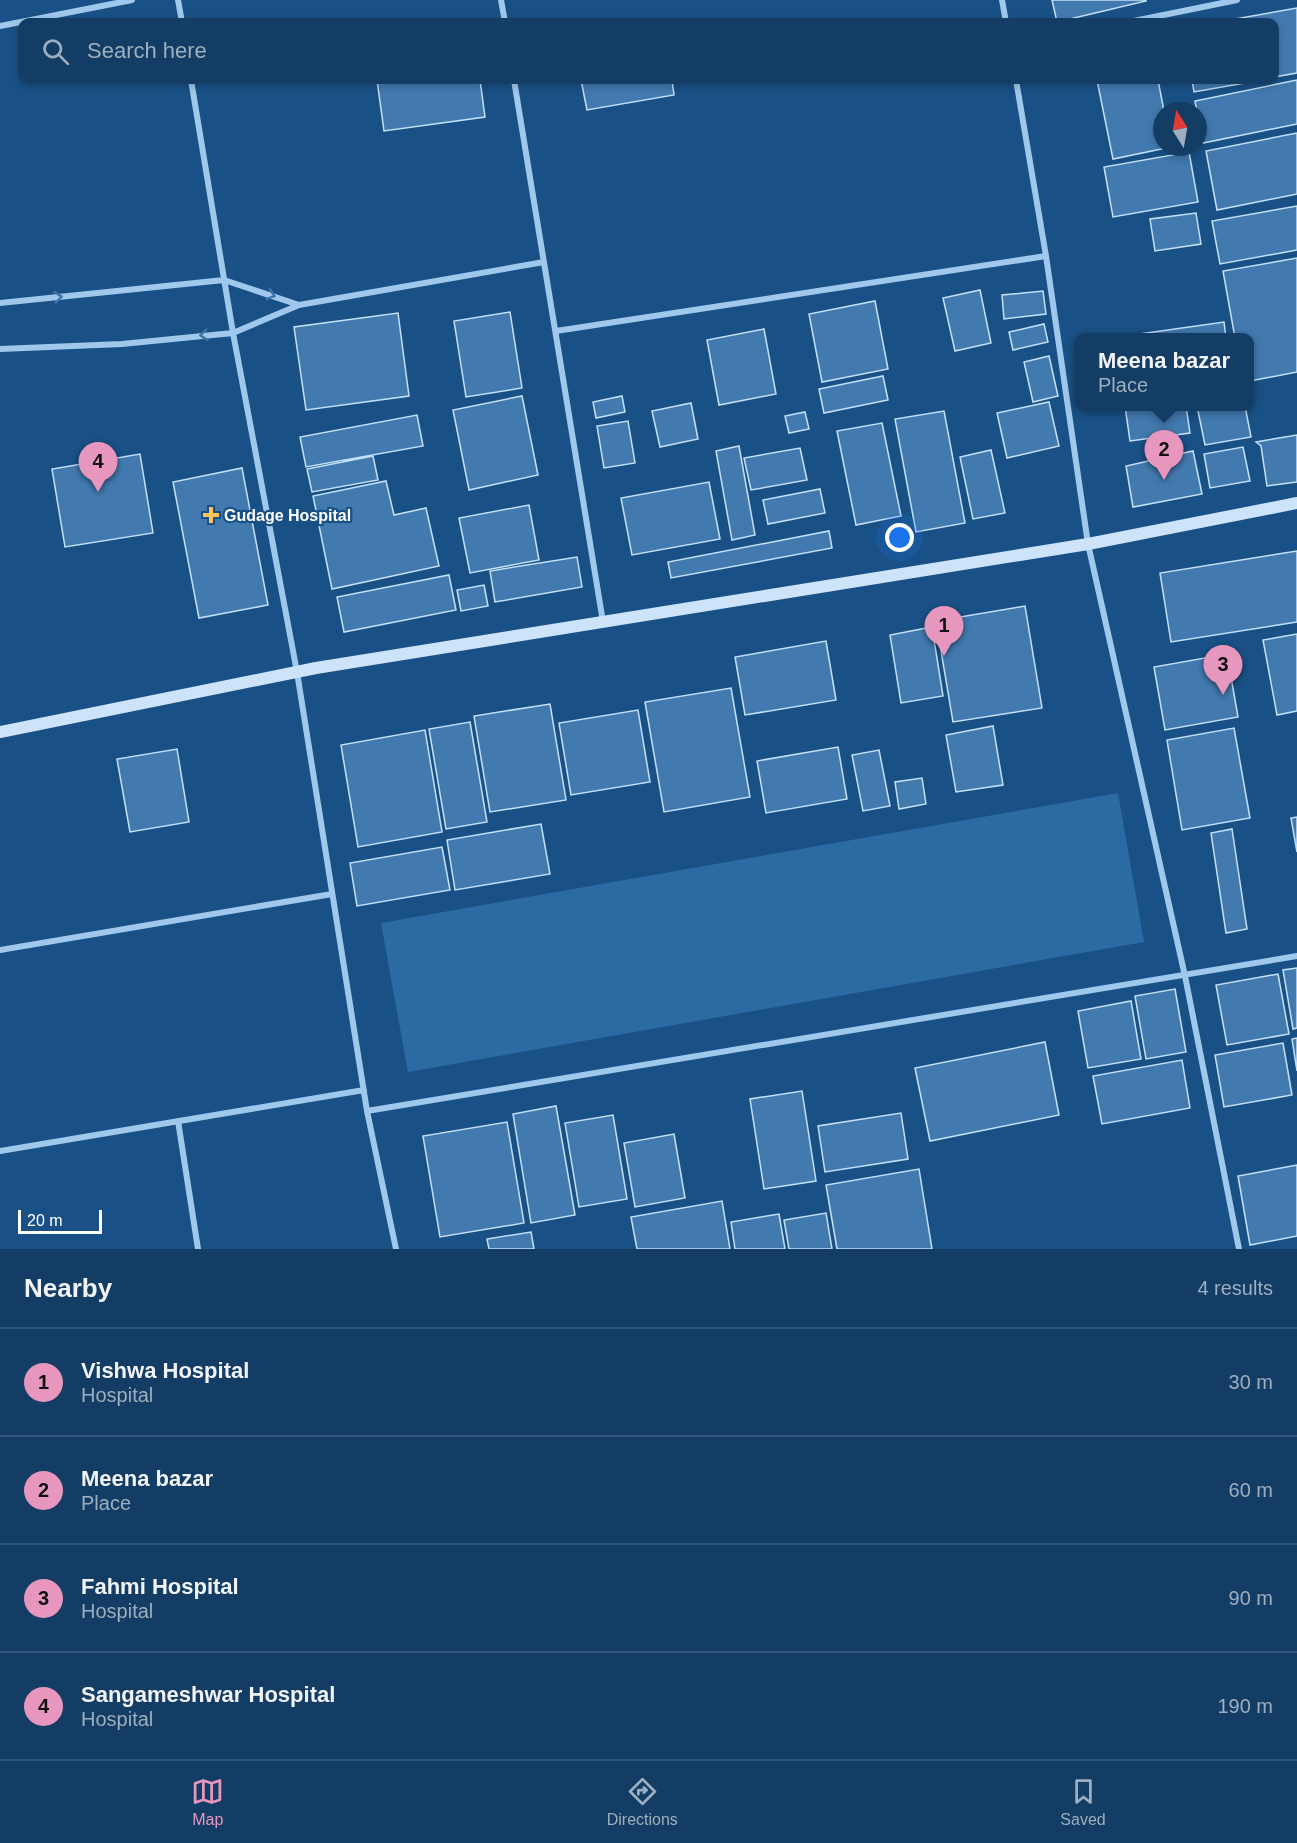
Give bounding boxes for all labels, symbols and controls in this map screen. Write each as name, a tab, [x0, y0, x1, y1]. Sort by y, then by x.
search box	[18, 18, 1279, 84]
icon: search	[39, 35, 72, 68]
text: Search here	[87, 38, 207, 63]
north arrow	[1153, 102, 1207, 156]
one-way arrow	[265, 288, 276, 301]
one-way arrow	[54, 291, 63, 304]
one-way arrow	[200, 329, 209, 341]
popup	[1074, 333, 1254, 411]
text: Meena bazar	[1098, 348, 1230, 373]
text: Place	[1098, 374, 1148, 396]
pin: 2	[1144, 430, 1184, 480]
pin: 4	[78, 442, 118, 492]
marker: Gudage Hospital	[202, 506, 220, 524]
place label: Gudage Hospital	[224, 507, 351, 524]
your location	[885, 523, 914, 552]
pin: 1	[924, 606, 964, 656]
pin: 3	[1204, 646, 1242, 695]
scale bar	[18, 1207, 102, 1234]
text: 20 m	[27, 1212, 63, 1229]
text: Nearby	[24, 1273, 112, 1303]
text: 4 results	[1197, 1277, 1273, 1299]
text: Vishwa Hospital	[81, 1358, 249, 1383]
text: 1	[38, 1371, 49, 1393]
text: 30 m	[1229, 1371, 1273, 1393]
text: Hospital	[81, 1384, 153, 1406]
text: Meena bazar	[81, 1466, 213, 1491]
text: 2	[38, 1479, 49, 1501]
text: 60 m	[1229, 1479, 1273, 1501]
text: Place	[81, 1492, 131, 1514]
text: Fahmi Hospital	[81, 1574, 239, 1599]
text: 3	[38, 1587, 49, 1609]
text: 90 m	[1229, 1587, 1273, 1609]
text: Hospital	[81, 1600, 153, 1622]
text: Sangameshwar Hospital	[81, 1682, 335, 1707]
text: 4	[38, 1695, 49, 1717]
text: 190 m	[1217, 1695, 1273, 1717]
text: Hospital	[81, 1708, 153, 1730]
tab: Map	[191, 1775, 224, 1829]
tab: Directions	[607, 1775, 678, 1829]
tab: Saved	[1060, 1775, 1106, 1829]

